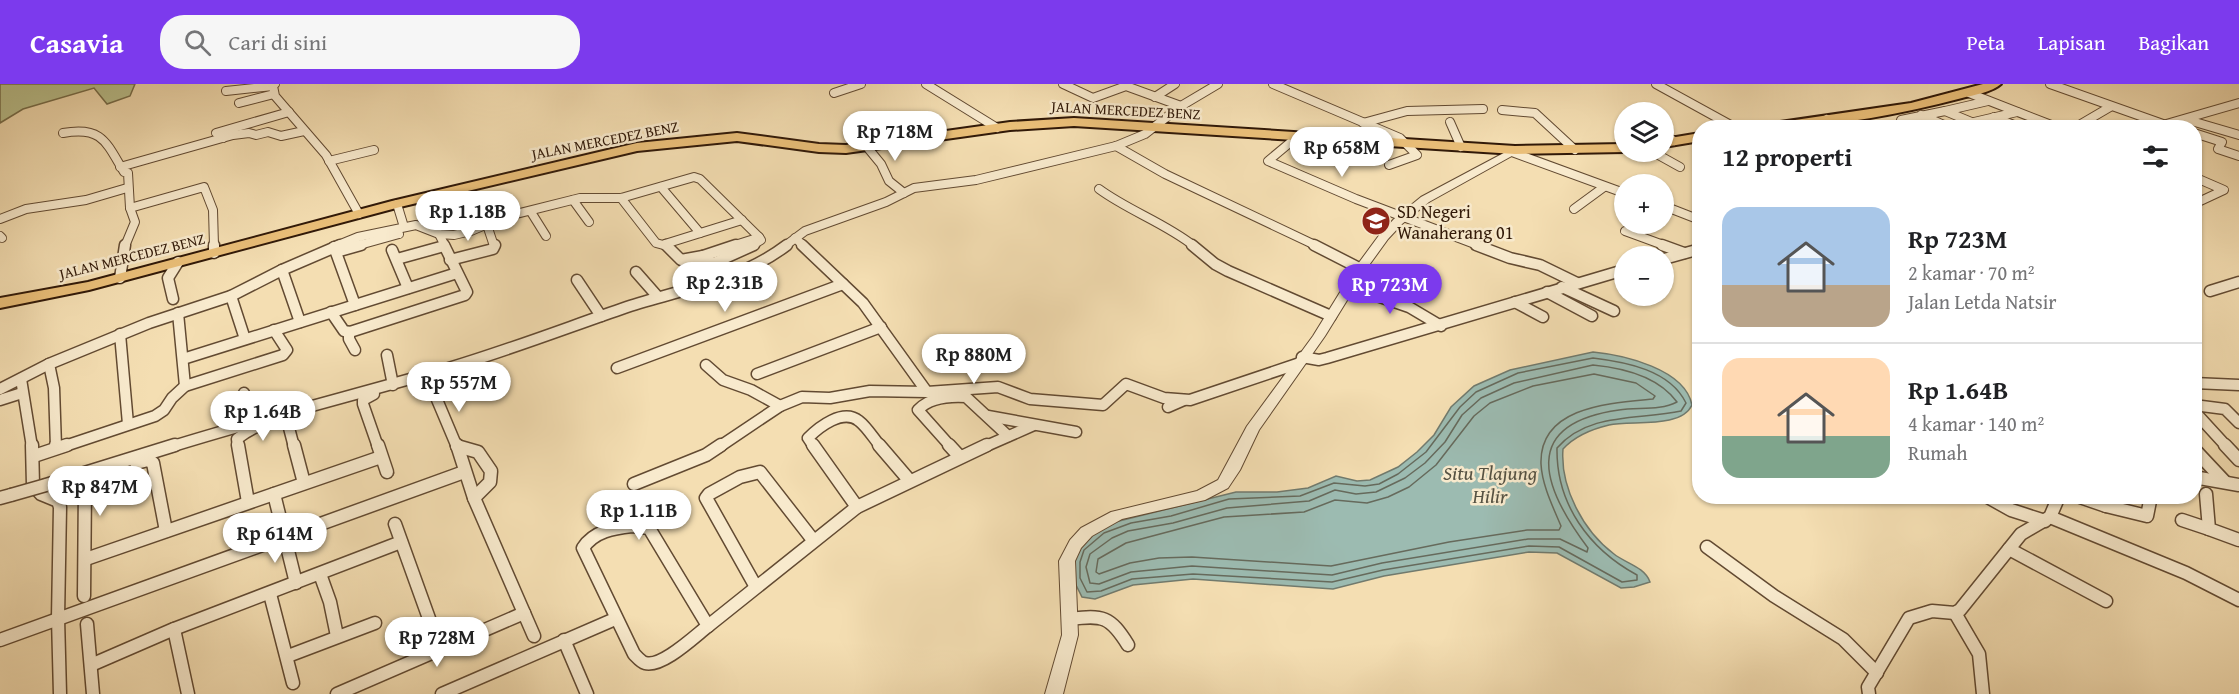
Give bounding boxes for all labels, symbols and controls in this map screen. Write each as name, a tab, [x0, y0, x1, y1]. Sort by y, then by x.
search box	[160, 15, 580, 69]
text: Casavia	[30, 22, 124, 63]
icon: search	[181, 26, 214, 59]
text: Cari di sini	[229, 26, 327, 58]
text: Peta	[1967, 27, 2005, 58]
text: Lapisan	[2038, 27, 2105, 58]
text: Bagikan	[2138, 27, 2209, 58]
street label: JALAN MERCEDEZ BENZ	[1049, 95, 1201, 124]
map controls	[1614, 102, 1674, 306]
button: layers	[1614, 102, 1674, 162]
pin: Rp 718M	[840, 111, 950, 162]
street label: JALAN MERCEDEZ BENZ	[528, 115, 680, 165]
text: Rp 718M	[857, 116, 933, 145]
pin: Rp 658M	[1287, 127, 1397, 178]
text: Rp 658M	[1304, 132, 1380, 161]
text: 12 properti	[1722, 137, 1852, 176]
icon: filters	[2139, 140, 2172, 173]
button: +	[1614, 174, 1674, 234]
pin: Rp 1.18B	[406, 191, 530, 242]
text: Rp 1.18B	[429, 196, 507, 225]
place label: SD Negeri Wanaherang 01	[1397, 198, 1513, 246]
school or university icon: SD Negeri Wanaherang 01	[1360, 205, 1392, 237]
text: Rp 723M	[1908, 219, 2007, 258]
street label: JALAN MERCEDEZ BENZ	[55, 228, 207, 285]
icon: home	[1770, 231, 1842, 303]
button: −	[1614, 246, 1674, 306]
text: 2 kamar · 70 m²	[1908, 258, 2035, 287]
pin: Rp 2.31B	[663, 262, 787, 313]
pin: Rp 723M	[1335, 264, 1445, 315]
text: Rp 2.31B	[686, 267, 764, 296]
text: Rp 723M	[1352, 269, 1428, 298]
text: Jalan Letda Natsir	[1908, 287, 2057, 316]
pin: Rp 880M	[919, 334, 1029, 385]
text: Rp 880M	[936, 339, 1012, 368]
pin: Rp 557M	[404, 362, 514, 413]
text: Rp 557M	[421, 367, 497, 396]
text: Rp 1.64B	[1908, 370, 2008, 409]
icon: home	[1770, 382, 1842, 454]
pin: Rp 1.64B	[201, 391, 325, 442]
text: Rp 1.64B	[224, 396, 302, 425]
text: 4 kamar · 140 m²	[1908, 409, 2044, 438]
text: Rumah	[1908, 438, 1967, 467]
water label: Situ Tlajung Hilir	[1443, 458, 1537, 510]
pin: Rp 847M	[45, 466, 155, 517]
text: Rp 847M	[62, 471, 138, 500]
pin: Rp 1.11B	[577, 490, 701, 541]
text: Rp 1.11B	[600, 495, 678, 524]
pin: Rp 614M	[220, 513, 330, 564]
text: Rp 614M	[237, 518, 313, 547]
pin: Rp 728M	[382, 617, 492, 668]
text: Rp 728M	[399, 622, 475, 651]

